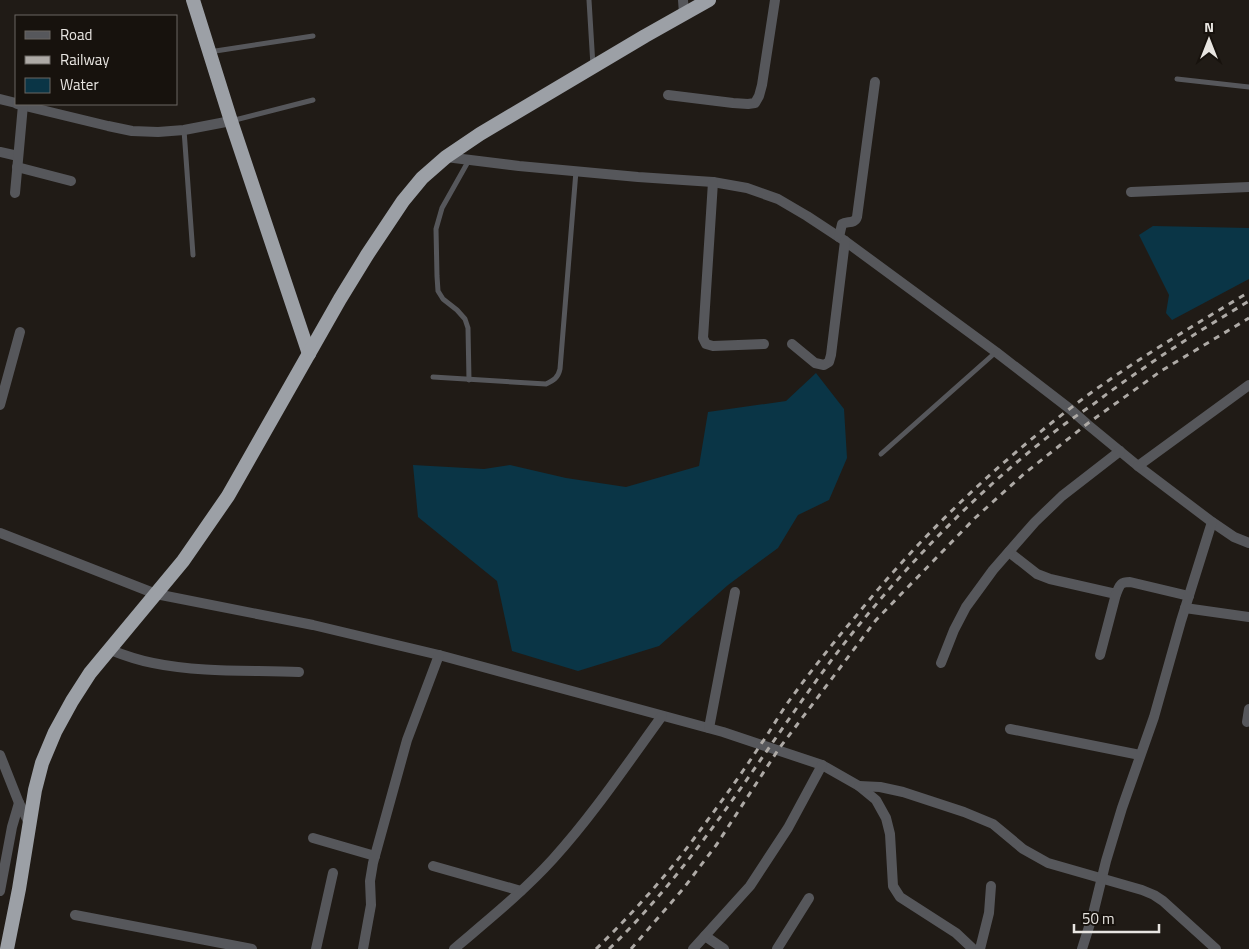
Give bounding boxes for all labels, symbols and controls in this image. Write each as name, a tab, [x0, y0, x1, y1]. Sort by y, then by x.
legend	[15, 15, 178, 105]
north arrow	[1184, 15, 1234, 65]
text: N	[1204, 16, 1214, 37]
text: Road	[60, 23, 92, 46]
text: Railway	[60, 48, 110, 71]
text: Water	[60, 73, 99, 96]
scale bar	[1074, 902, 1159, 934]
text: 50 m	[1082, 907, 1115, 930]

